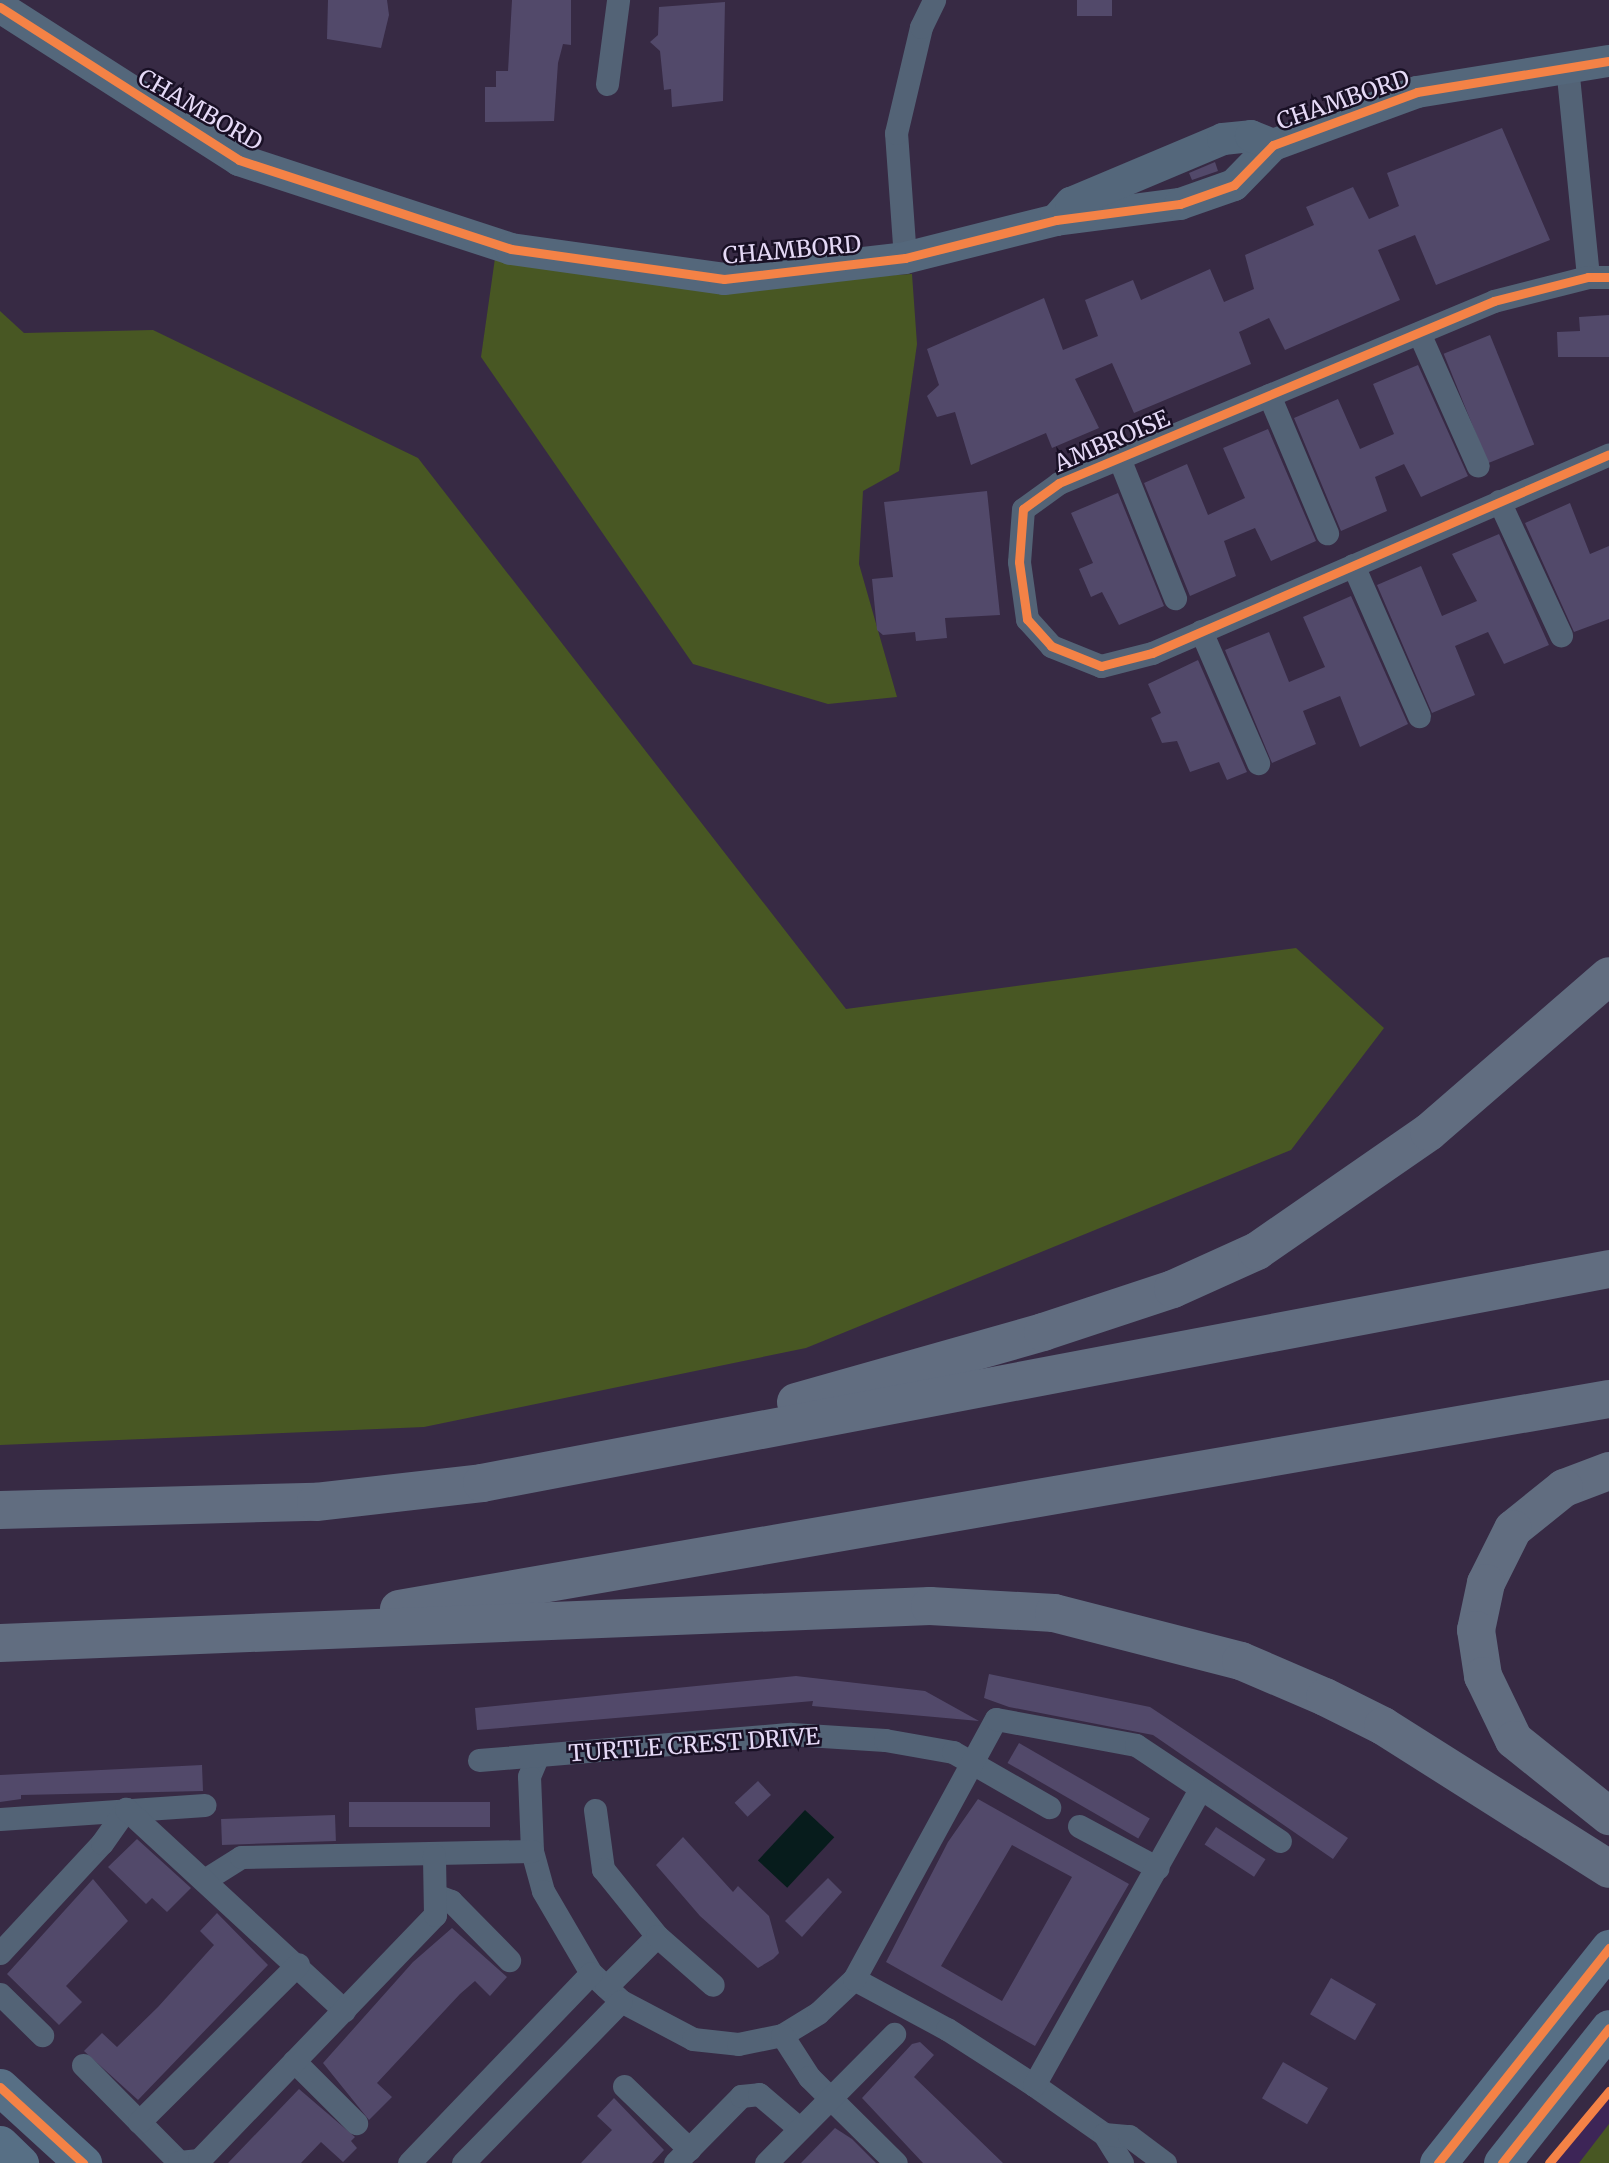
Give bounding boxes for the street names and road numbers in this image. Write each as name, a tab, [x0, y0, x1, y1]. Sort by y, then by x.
street label: CHAMBORD	[133, 63, 267, 157]
street label: CHAMBORD	[1273, 64, 1413, 136]
street label: CHAMBORD	[722, 230, 862, 270]
street label: AMBROISE	[1050, 404, 1174, 478]
street label: TURTLE CREST DRIVE	[568, 1722, 820, 1768]

